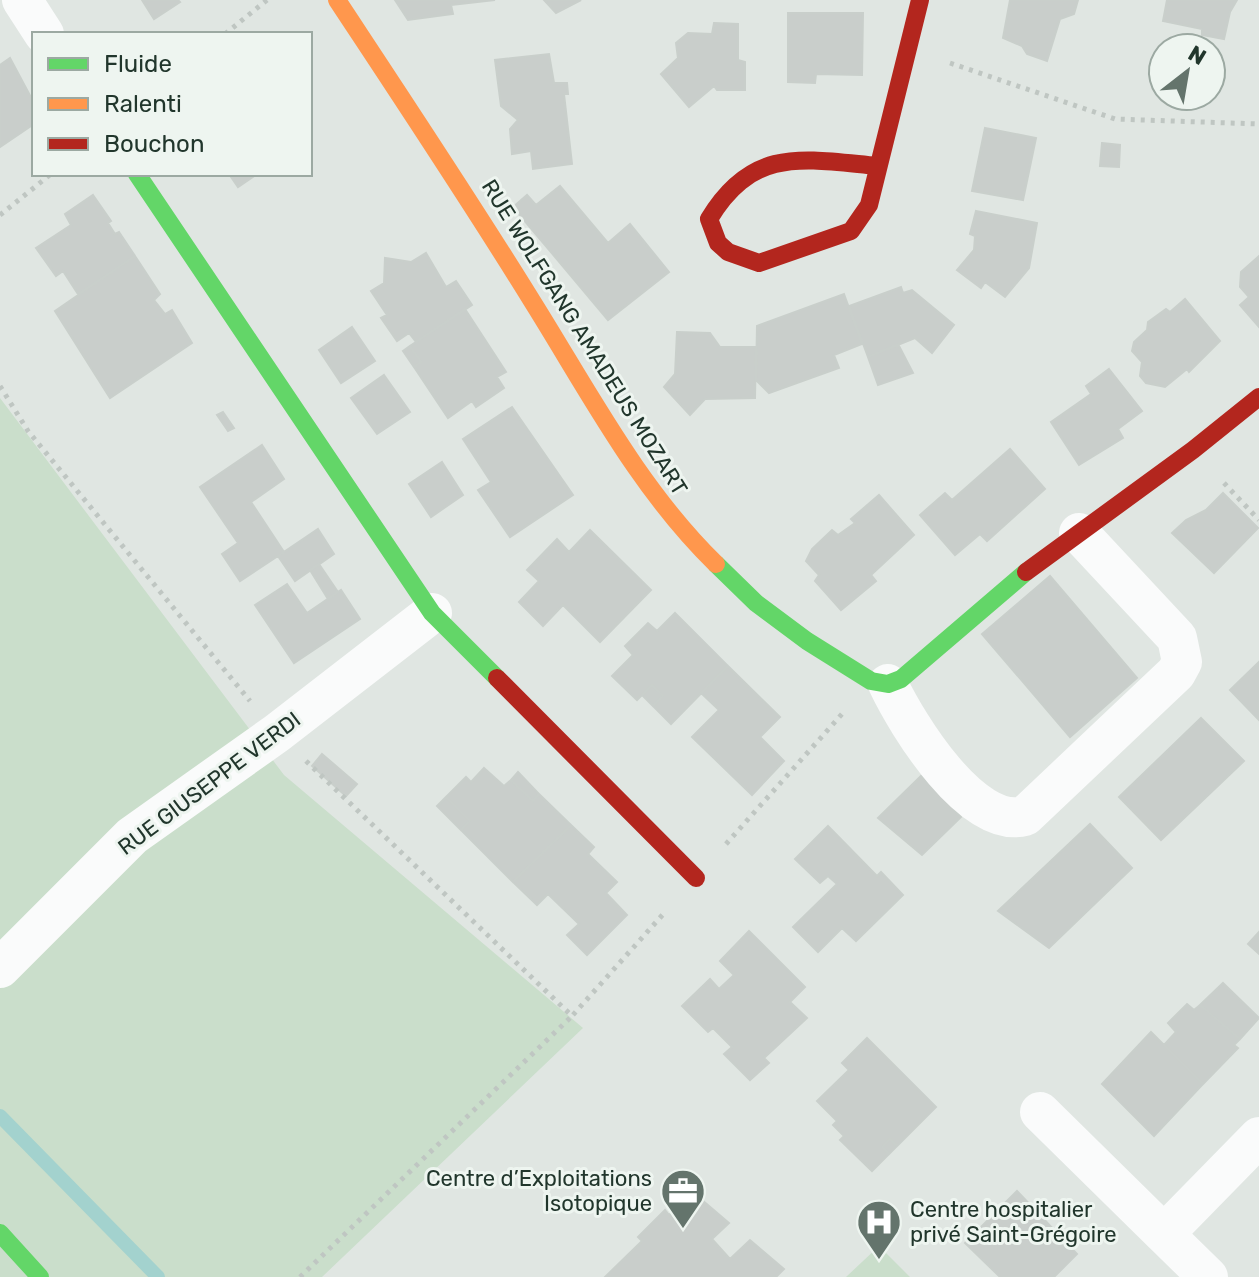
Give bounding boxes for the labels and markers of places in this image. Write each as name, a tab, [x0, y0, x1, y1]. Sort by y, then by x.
place label: Centre d’Exploitations Isotopique	[426, 1165, 652, 1217]
office icon: Centre d’Exploitations Isotopique	[659, 1167, 707, 1230]
place label: Centre hospitalier privé Saint-Grégoire	[910, 1196, 1117, 1248]
hospital icon: Centre hospitalier privé Saint-Grégoire	[855, 1198, 903, 1261]

